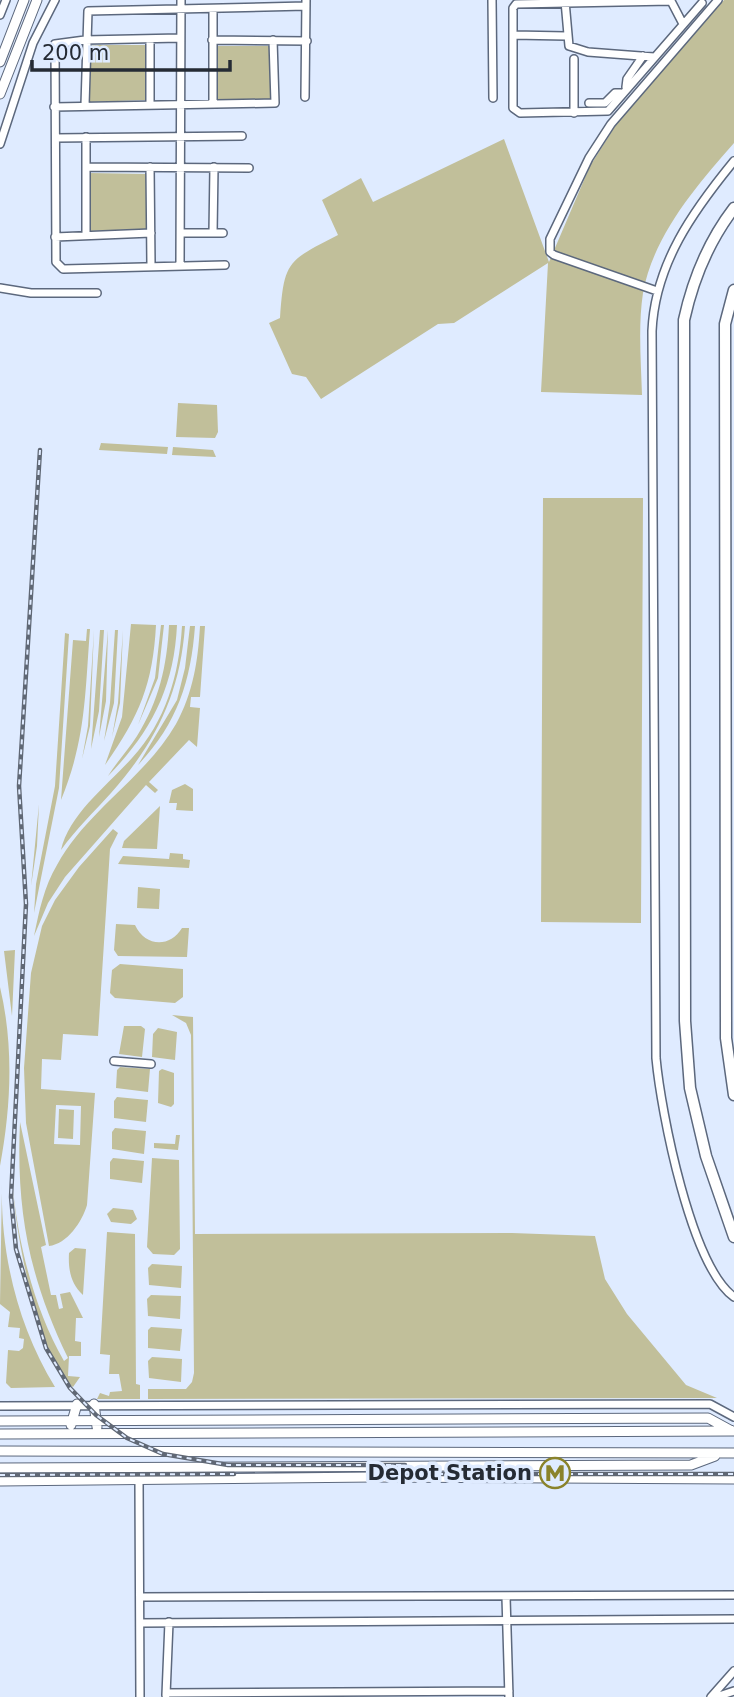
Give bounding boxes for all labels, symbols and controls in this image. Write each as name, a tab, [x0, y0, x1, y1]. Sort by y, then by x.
scale bar	[32, 28, 229, 72]
text: 200 m	[42, 41, 109, 65]
metro station icon: Depot Station	[538, 1456, 572, 1490]
place label: Depot Station	[368, 1461, 532, 1485]

